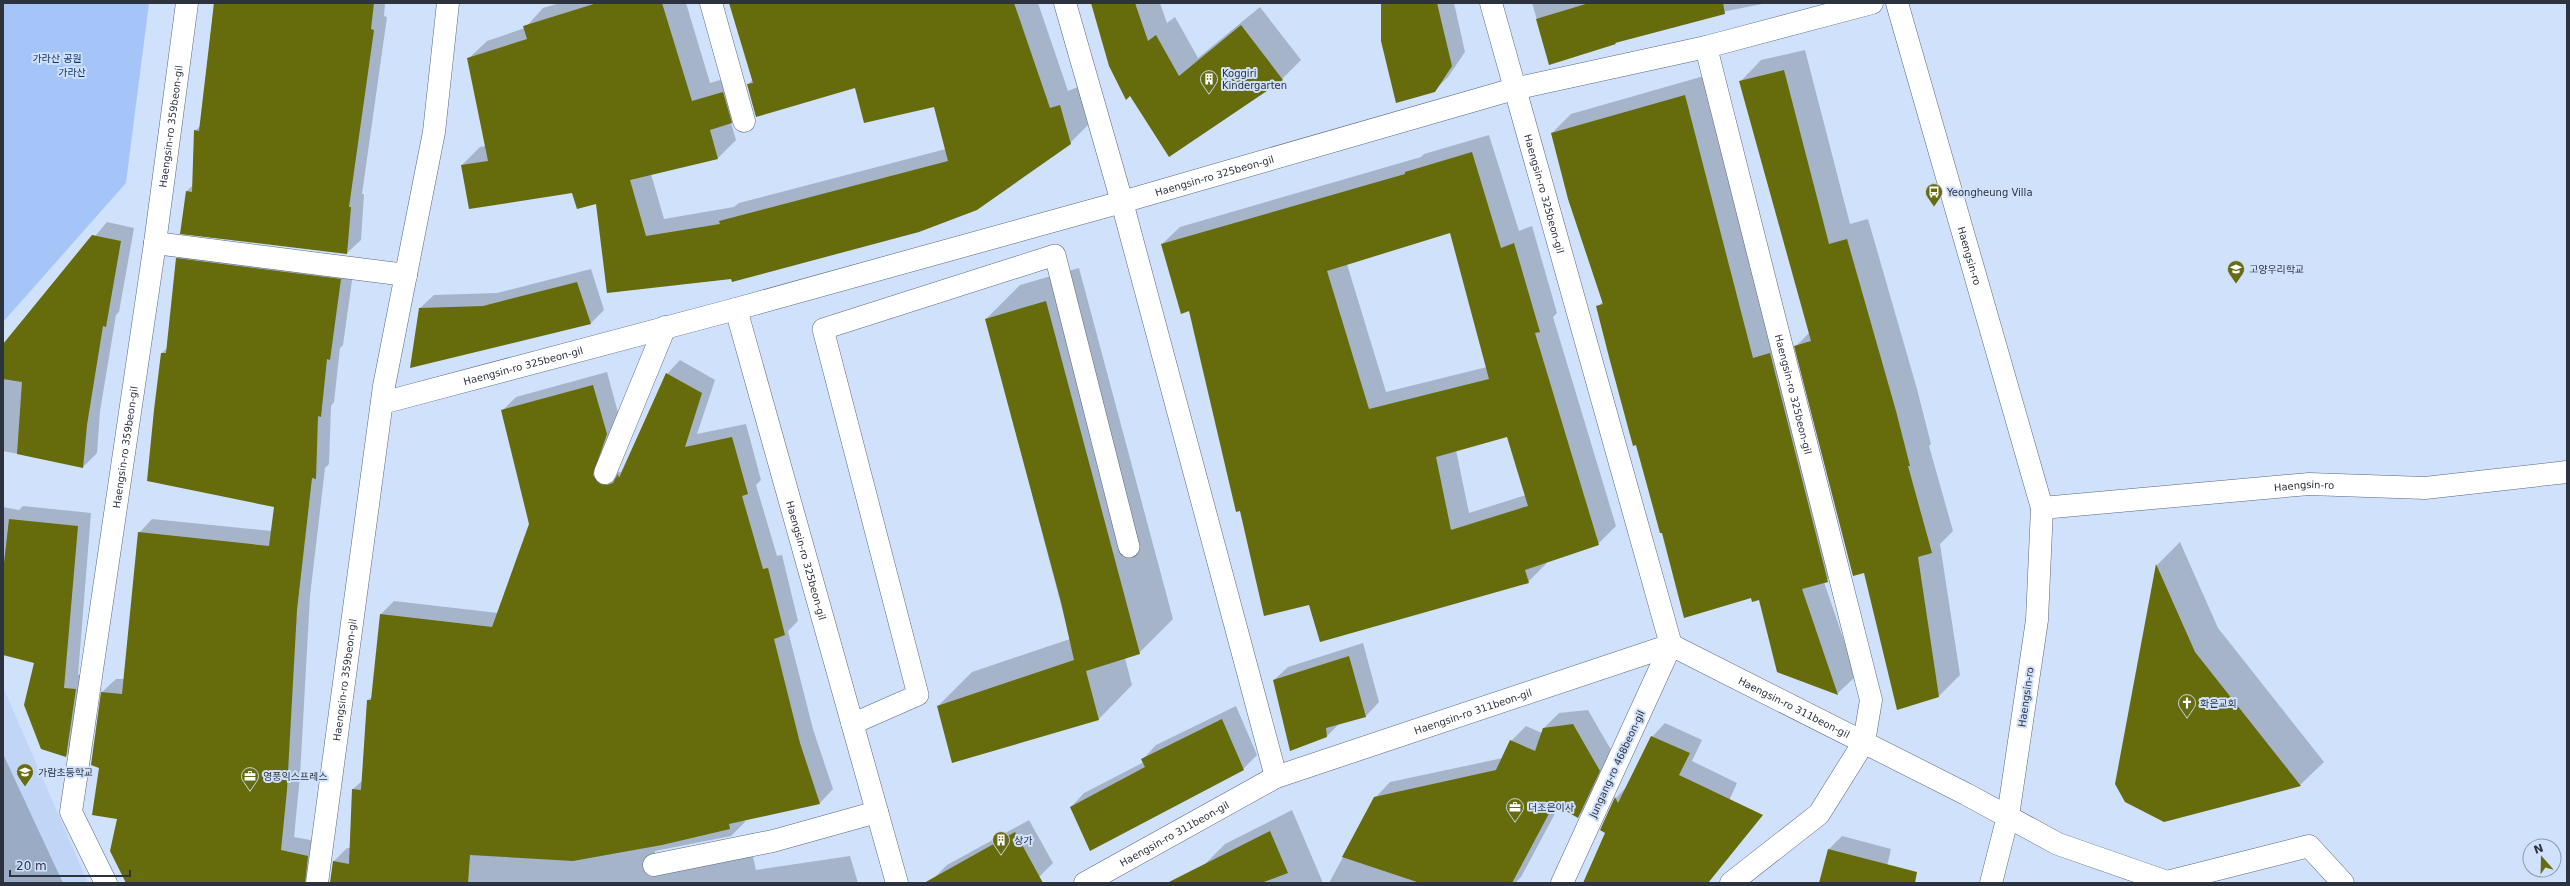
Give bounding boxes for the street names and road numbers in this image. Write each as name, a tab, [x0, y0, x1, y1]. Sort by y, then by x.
street label: Haengsin-ro 359beon-gil	[157, 64, 184, 188]
street label: Haengsin-ro 325beon-gil	[1523, 133, 1566, 255]
street label: Haengsin-ro 325beon-gil	[1154, 153, 1275, 198]
street label: Haengsin-ro	[1956, 225, 1983, 286]
street label: Haengsin-ro 325beon-gil	[1773, 333, 1814, 455]
street label: Haengsin-ro 325beon-gil	[462, 344, 584, 387]
street label: Haengsin-ro 359beon-gil	[110, 385, 139, 509]
street label: Haengsin-ro	[2273, 478, 2334, 493]
street label: Haengsin-ro 325beon-gil	[785, 499, 828, 621]
street label: Haengsin-ro 359beon-gil	[331, 618, 358, 742]
street label: Haengsin-ro	[2016, 666, 2036, 728]
street label: Haengsin-ro 311beon-gil	[1737, 675, 1852, 740]
street label: Haengsin-ro 311beon-gil	[1413, 686, 1533, 736]
street label: Jungang-ro 468beon-gil	[1587, 709, 1647, 820]
street label: Haengsin-ro 311beon-gil	[1118, 799, 1231, 868]

